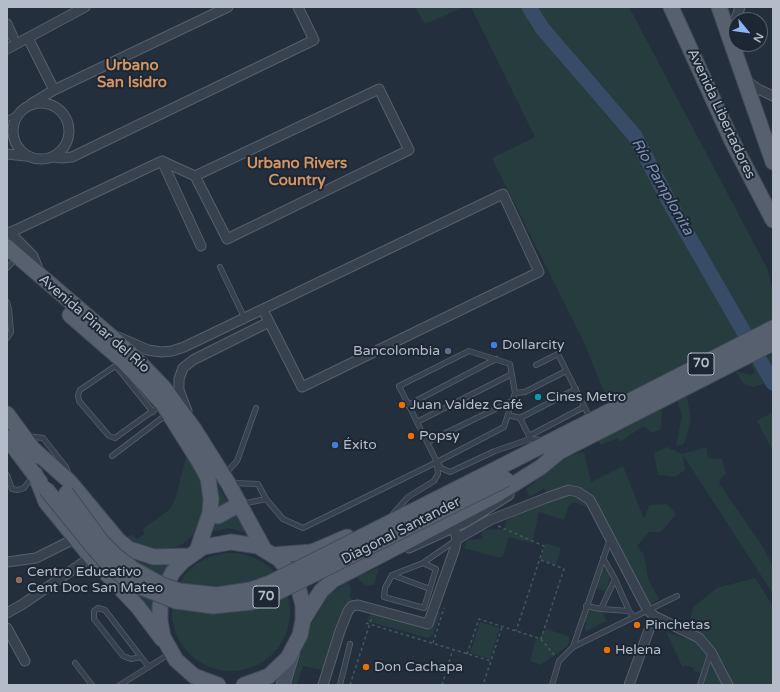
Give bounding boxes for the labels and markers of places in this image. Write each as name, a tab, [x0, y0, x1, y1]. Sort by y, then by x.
place label: Dollarcity	[502, 337, 564, 353]
marker: Dollarcity	[489, 340, 499, 350]
place label: Bancolombia	[353, 343, 440, 359]
marker: Bancolombia	[443, 346, 453, 356]
place label: Cines Metro	[546, 389, 626, 405]
marker: Cines Metro	[533, 392, 543, 402]
place label: Juan Valdez Café	[410, 397, 523, 413]
marker: Juan Valdez Café	[397, 400, 407, 410]
place label: Popsy	[419, 428, 460, 444]
marker: Popsy	[406, 431, 416, 441]
place label: Éxito	[343, 437, 377, 453]
marker: Éxito	[330, 440, 340, 450]
place label: Centro Educativo Cent Doc San Mateo	[27, 564, 163, 596]
marker: Centro Educativo Cent Doc San Mateo	[14, 575, 24, 585]
place label: Pinchetas	[645, 617, 710, 633]
marker: Pinchetas	[632, 620, 642, 630]
place label: Helena	[615, 642, 661, 658]
marker: Helena	[602, 645, 612, 655]
place label: Don Cachapa	[374, 659, 463, 675]
marker: Don Cachapa	[361, 662, 371, 672]

